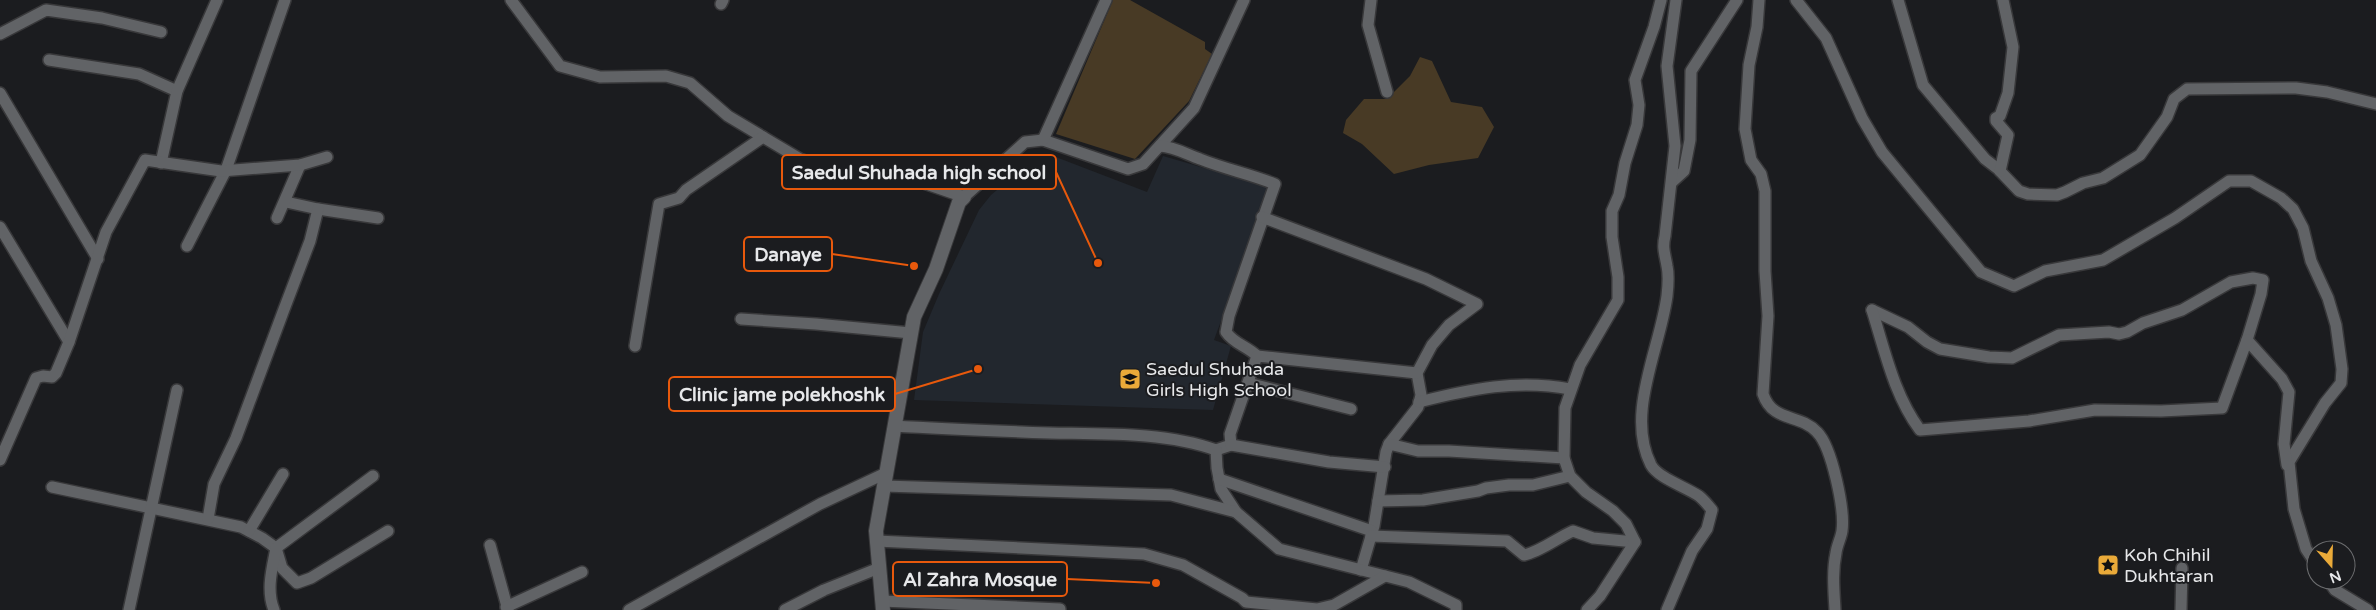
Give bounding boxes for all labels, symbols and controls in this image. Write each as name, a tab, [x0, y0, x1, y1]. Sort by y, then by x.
callout: Saedul Shuhada high school	[782, 155, 1056, 189]
text: Saedul Shuhada high school	[792, 162, 1046, 185]
callout: Danaye	[744, 237, 832, 271]
text: Danaye	[754, 244, 822, 267]
place label: Saedul Shuhada Girls High School	[1146, 358, 1292, 401]
school or university icon: Saedul Shuhada Girls High School	[1118, 367, 1142, 391]
callout: Clinic jame polekhoshk	[669, 377, 895, 411]
text: Clinic jame polekhoshk	[679, 384, 886, 407]
north arrow	[2306, 540, 2356, 590]
place label: Koh Chihil Dukhtaran	[2124, 544, 2214, 587]
place icon: Koh Chihil Dukhtaran	[2096, 553, 2120, 577]
callout: Al Zahra Mosque	[893, 562, 1067, 596]
text: N	[2327, 567, 2343, 587]
text: Al Zahra Mosque	[903, 569, 1057, 592]

